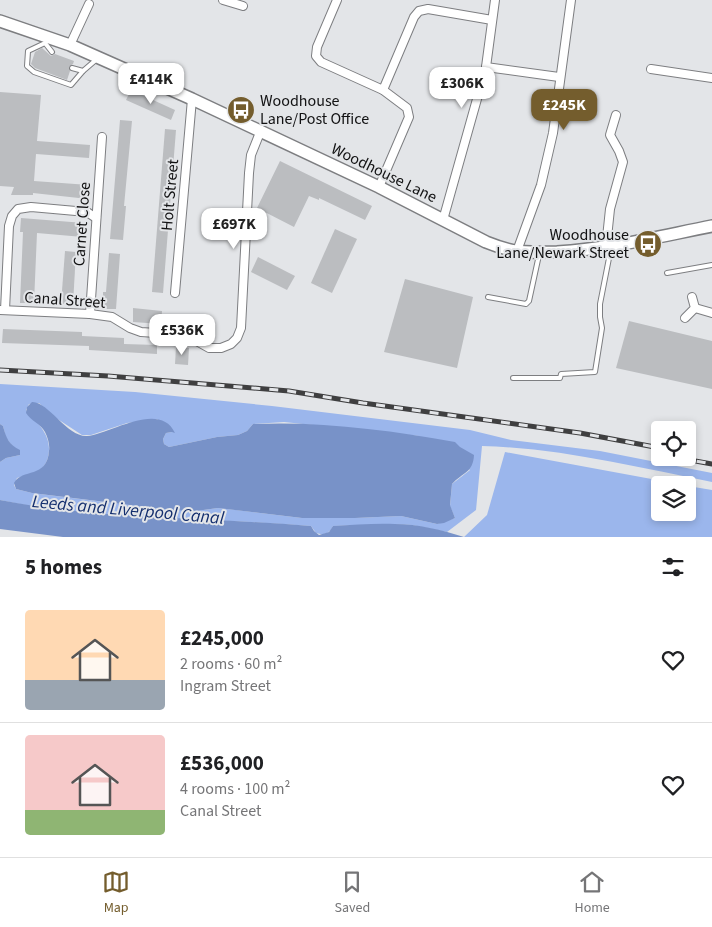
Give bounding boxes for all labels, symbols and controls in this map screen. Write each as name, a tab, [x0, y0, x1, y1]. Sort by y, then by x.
pin: £414K	[116, 62, 186, 105]
pin: £306K	[427, 66, 497, 109]
text: £414K	[129, 68, 173, 90]
text: £306K	[440, 72, 484, 94]
pin: £245K	[529, 88, 599, 131]
place label: Woodhouse Lane/Post Office	[260, 90, 369, 130]
text: £245K	[542, 94, 586, 116]
bus stop icon: Woodhouse Lane/Post Office	[226, 95, 256, 125]
street label: Woodhouse Lane	[327, 138, 441, 208]
street label: Holt Street	[156, 158, 184, 232]
street label: Carnet Close	[68, 181, 96, 267]
pin: £697K	[199, 208, 269, 250]
text: £697K	[212, 213, 256, 235]
place label: Woodhouse Lane/Newark Street	[496, 224, 630, 264]
bus stop icon: Woodhouse Lane/Newark Street	[633, 229, 663, 259]
street label: Canal Street	[24, 286, 107, 314]
pin: £536K	[147, 314, 217, 356]
text: £536K	[160, 319, 204, 341]
map controls	[651, 421, 696, 521]
button: locate	[651, 421, 696, 466]
button: layers	[651, 476, 696, 521]
water label: Leeds and Liverpool Canal	[31, 489, 226, 531]
text: 5 homes	[25, 552, 102, 582]
icon: filters	[659, 553, 687, 581]
text: £245,000	[180, 623, 264, 653]
icon: home	[65, 630, 125, 690]
icon: heart	[659, 646, 687, 674]
text: 2 rooms · 60 m²	[180, 653, 282, 675]
text: Ingram Street	[180, 675, 271, 697]
text: £536,000	[180, 748, 264, 778]
icon: home	[65, 755, 125, 815]
icon: heart	[659, 771, 687, 799]
text: 4 rooms · 100 m²	[180, 778, 290, 800]
text: Canal Street	[180, 800, 261, 822]
tab: Map	[102, 868, 130, 918]
tab: Saved	[334, 868, 370, 918]
tab: Home	[575, 868, 610, 918]

